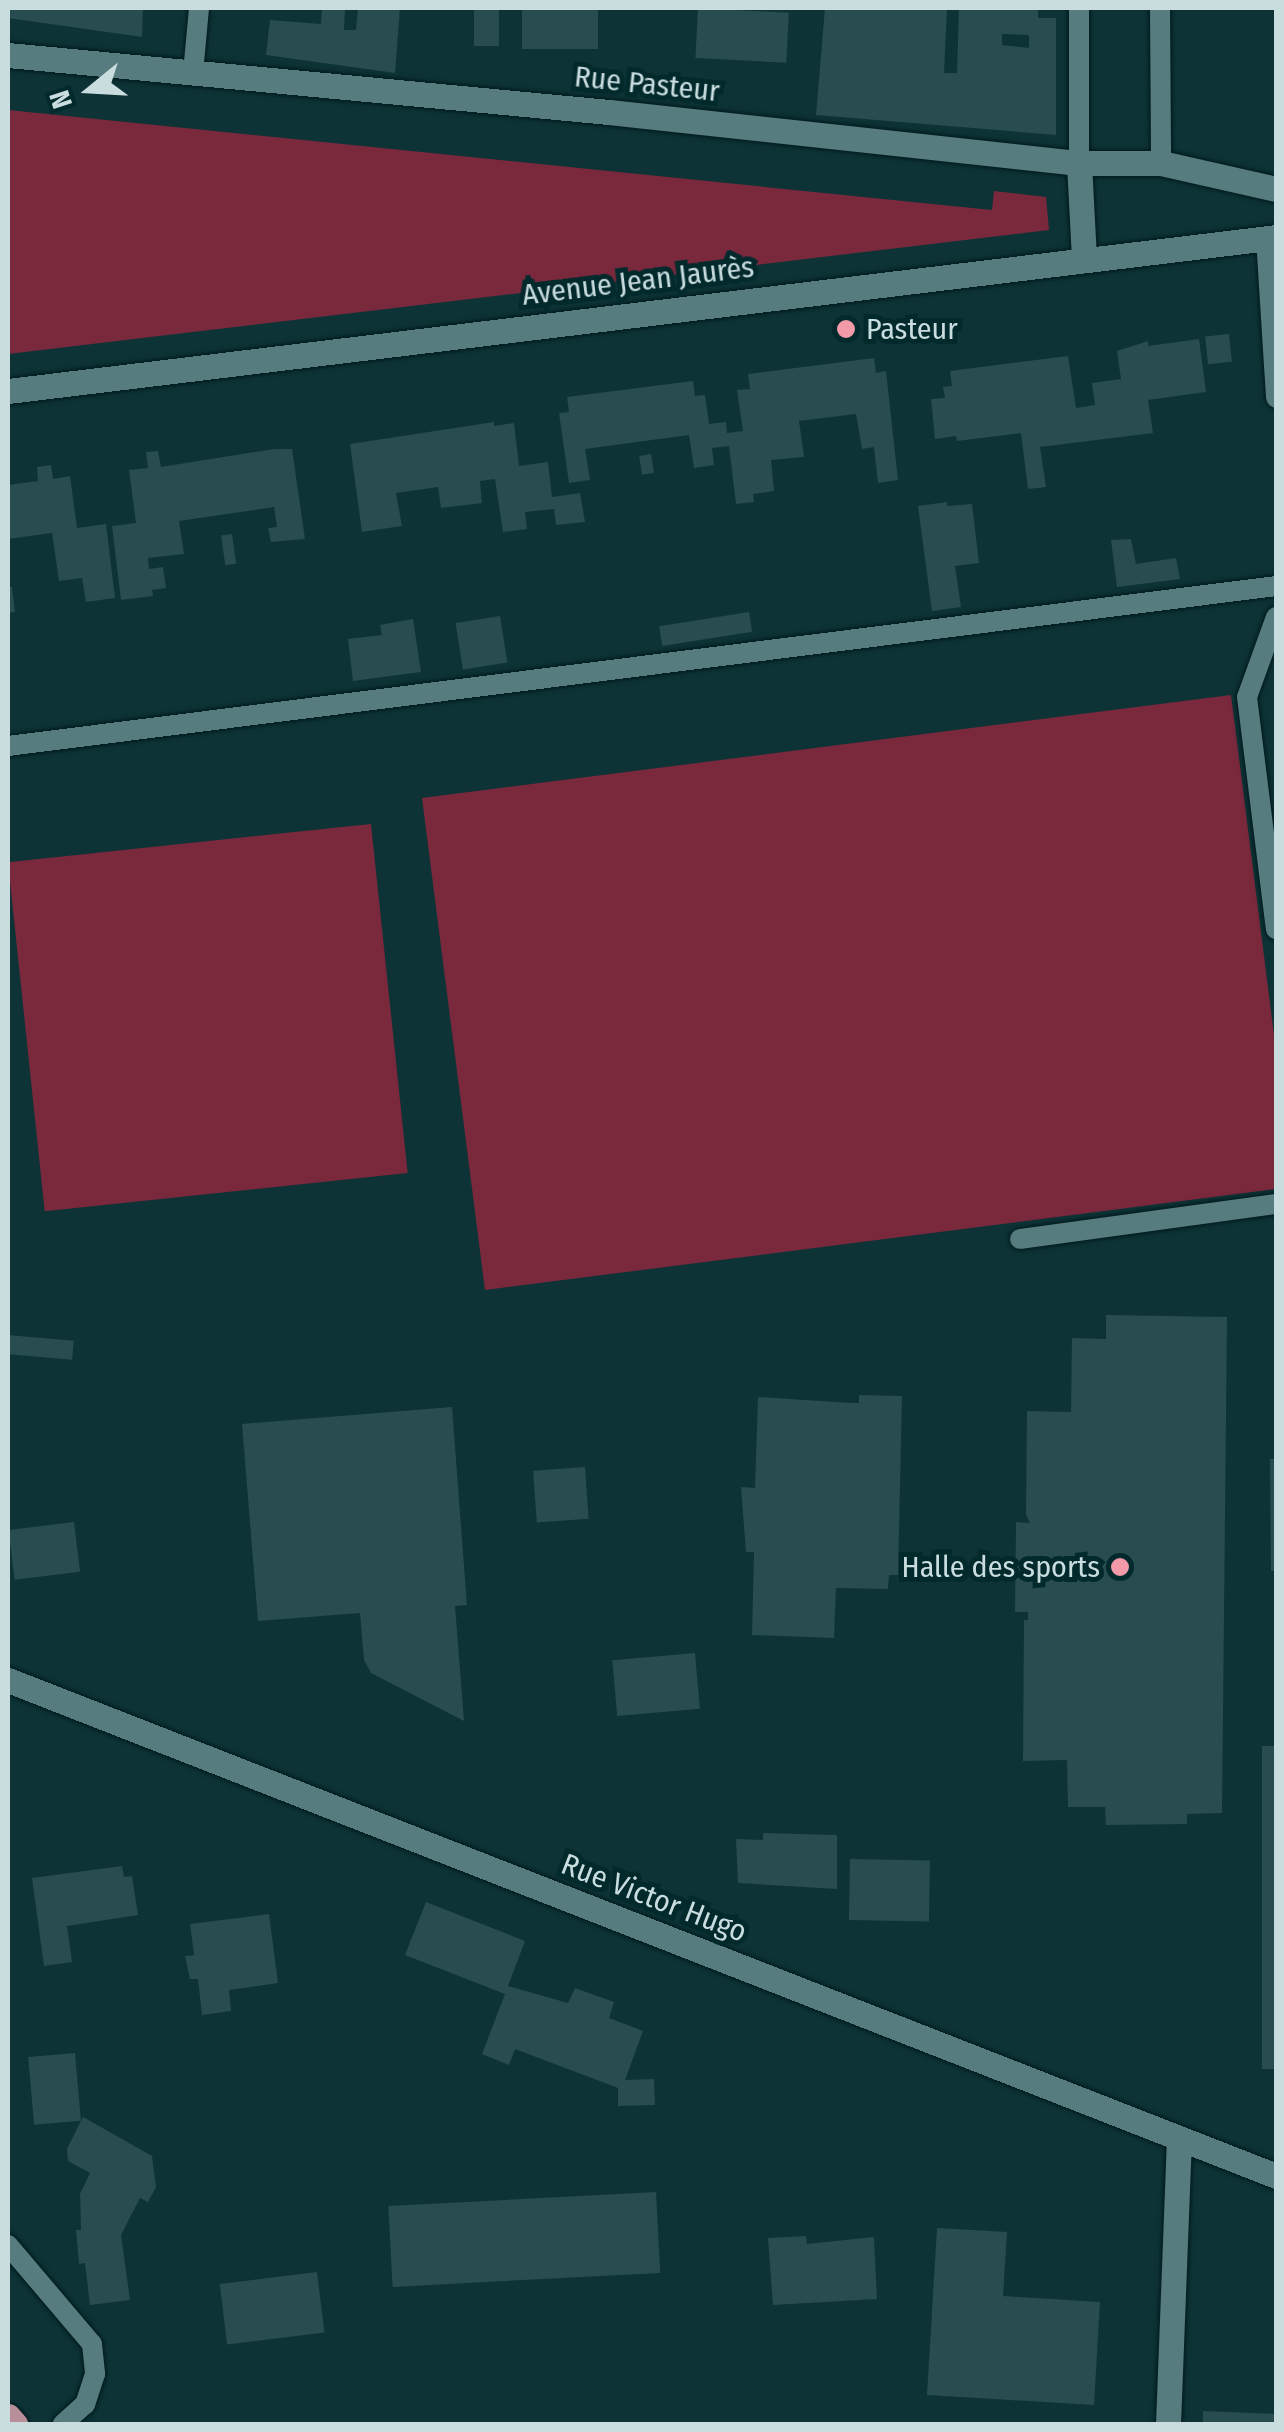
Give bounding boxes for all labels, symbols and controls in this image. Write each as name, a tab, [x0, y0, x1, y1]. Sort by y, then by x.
north arrow	[40, 40, 140, 140]
street label: Rue Pasteur	[573, 58, 721, 110]
text: N	[43, 86, 79, 113]
street label: Avenue Jean Jaurès	[520, 249, 756, 313]
place label: Pasteur	[866, 311, 958, 347]
marker: Pasteur	[835, 318, 857, 340]
place label: Halle des sports	[901, 1549, 1100, 1585]
marker: Halle des sports	[1109, 1556, 1131, 1578]
street label: Rue Victor Hugo	[556, 1846, 752, 1950]

